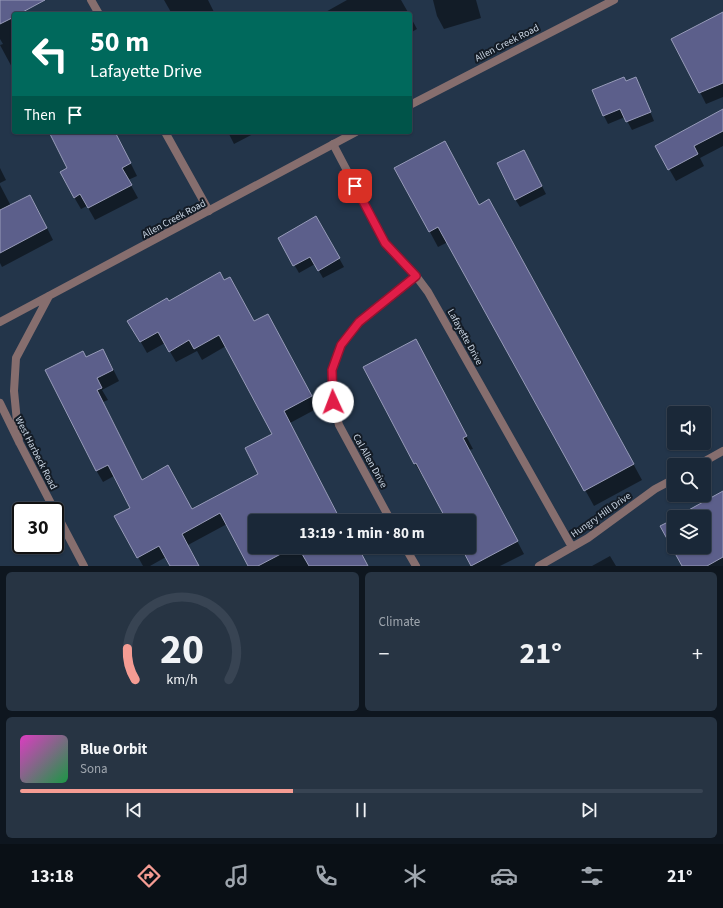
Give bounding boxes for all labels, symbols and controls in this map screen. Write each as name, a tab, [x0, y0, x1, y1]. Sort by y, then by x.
street label: Allen Creek Road	[472, 21, 542, 65]
text: 50 m	[90, 22, 149, 62]
icon: left	[24, 28, 76, 80]
text: Lafayette Drive	[90, 59, 202, 84]
icon: arrive	[64, 104, 86, 126]
text: Then	[24, 105, 56, 126]
pin	[338, 169, 372, 203]
icon: arrive	[344, 175, 366, 197]
street label: Allen Creek Road	[140, 196, 208, 242]
street label: Lafayette Drive	[444, 306, 486, 368]
position arrow	[312, 381, 354, 423]
map controls	[667, 406, 711, 554]
button: sound	[667, 406, 711, 450]
street label: West Harbeck Road	[11, 414, 61, 492]
street label: Cal Allen Drive	[349, 431, 391, 491]
button: search	[667, 458, 711, 502]
street label: Hungry Hill Drive	[568, 489, 634, 541]
speed limit sign: 30	[12, 502, 64, 554]
button: layers	[667, 510, 711, 554]
text: 13:19 · 1 min · 80 m	[299, 523, 425, 544]
text: Climate	[379, 613, 420, 631]
text: 20	[160, 619, 204, 679]
text: 21°	[519, 632, 562, 675]
text: −	[379, 638, 389, 670]
text: +	[692, 638, 703, 670]
text: km/h	[166, 668, 198, 689]
text: Blue Orbit	[80, 739, 147, 760]
text: Sona	[80, 760, 108, 778]
icon: previous	[123, 799, 145, 821]
icon: pause	[350, 799, 372, 821]
icon: next	[578, 799, 600, 821]
icon: directions	[135, 862, 163, 890]
icon: music	[223, 862, 251, 890]
icon: phone	[312, 862, 340, 890]
icon: climate	[401, 862, 429, 890]
icon: car	[490, 862, 518, 890]
icon: filters	[578, 862, 606, 890]
text: 13:18	[30, 864, 74, 889]
text: 21°	[667, 864, 693, 889]

